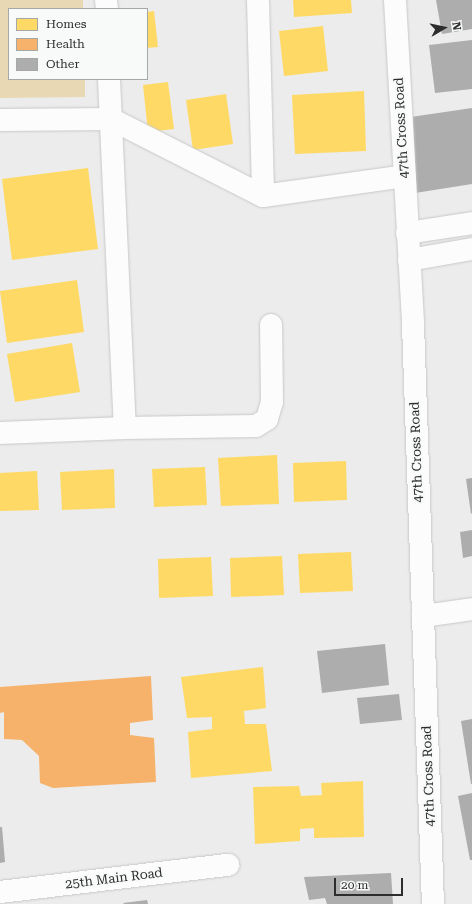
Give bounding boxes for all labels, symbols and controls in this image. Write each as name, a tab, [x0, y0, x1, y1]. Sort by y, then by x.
legend	[8, 8, 148, 80]
north arrow	[424, 8, 464, 48]
text: Homes	[46, 17, 86, 31]
text: N	[449, 21, 463, 31]
text: Health	[46, 37, 85, 51]
text: Other	[46, 57, 79, 71]
street label: 47th Cross Road	[392, 77, 412, 179]
street label: 47th Cross Road	[407, 401, 427, 503]
street label: 47th Cross Road	[419, 725, 439, 827]
street label: 25th Main Road	[64, 865, 164, 893]
scale bar	[336, 870, 405, 896]
text: 20 m	[341, 878, 368, 892]

